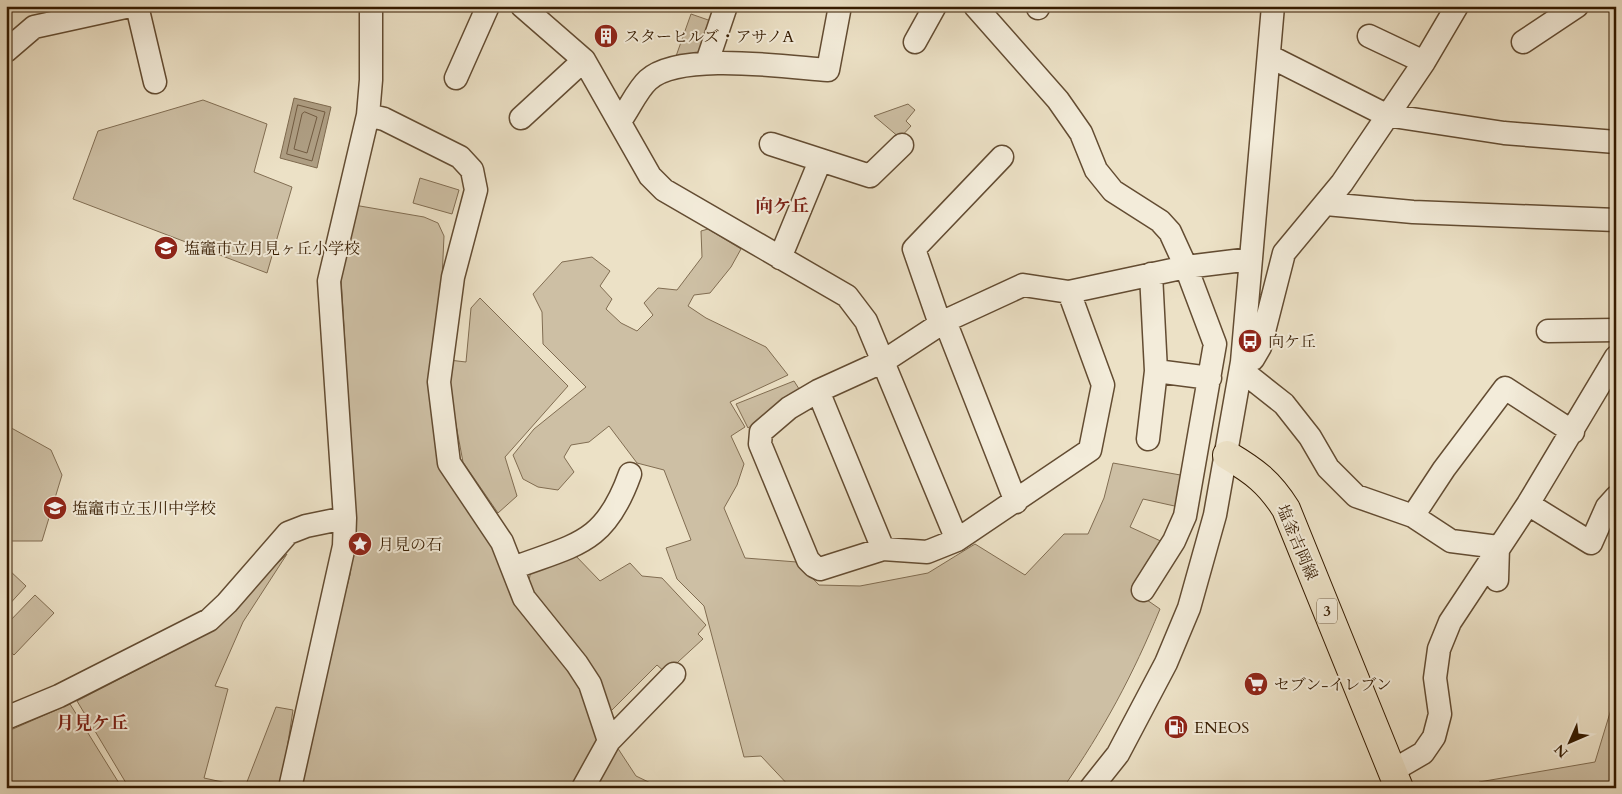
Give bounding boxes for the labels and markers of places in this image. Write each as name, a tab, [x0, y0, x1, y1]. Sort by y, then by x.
building icon: スターヒルズ・アサノA	[593, 23, 619, 49]
place label: スターヒルズ・アサノA	[624, 26, 794, 48]
school or university icon: 塩竈市立月見ヶ丘小学校	[153, 235, 179, 261]
place label: 塩竈市立月見ヶ丘小学校	[184, 238, 360, 260]
bus stop icon: 向ケ丘	[1237, 328, 1263, 354]
place label: 向ケ丘	[1268, 331, 1316, 353]
school or university icon: 塩竈市立玉川中学校	[42, 495, 68, 521]
place label: 塩竈市立玉川中学校	[72, 498, 216, 520]
place icon: 月見の石	[347, 531, 373, 557]
place label: 月見の石	[378, 534, 442, 556]
supermarket icon: セブン-イレブン	[1243, 671, 1269, 697]
place label: セブン-イレブン	[1274, 674, 1392, 696]
fuel station icon: ENEOS	[1163, 714, 1189, 740]
place label: ENEOS	[1194, 717, 1249, 739]

